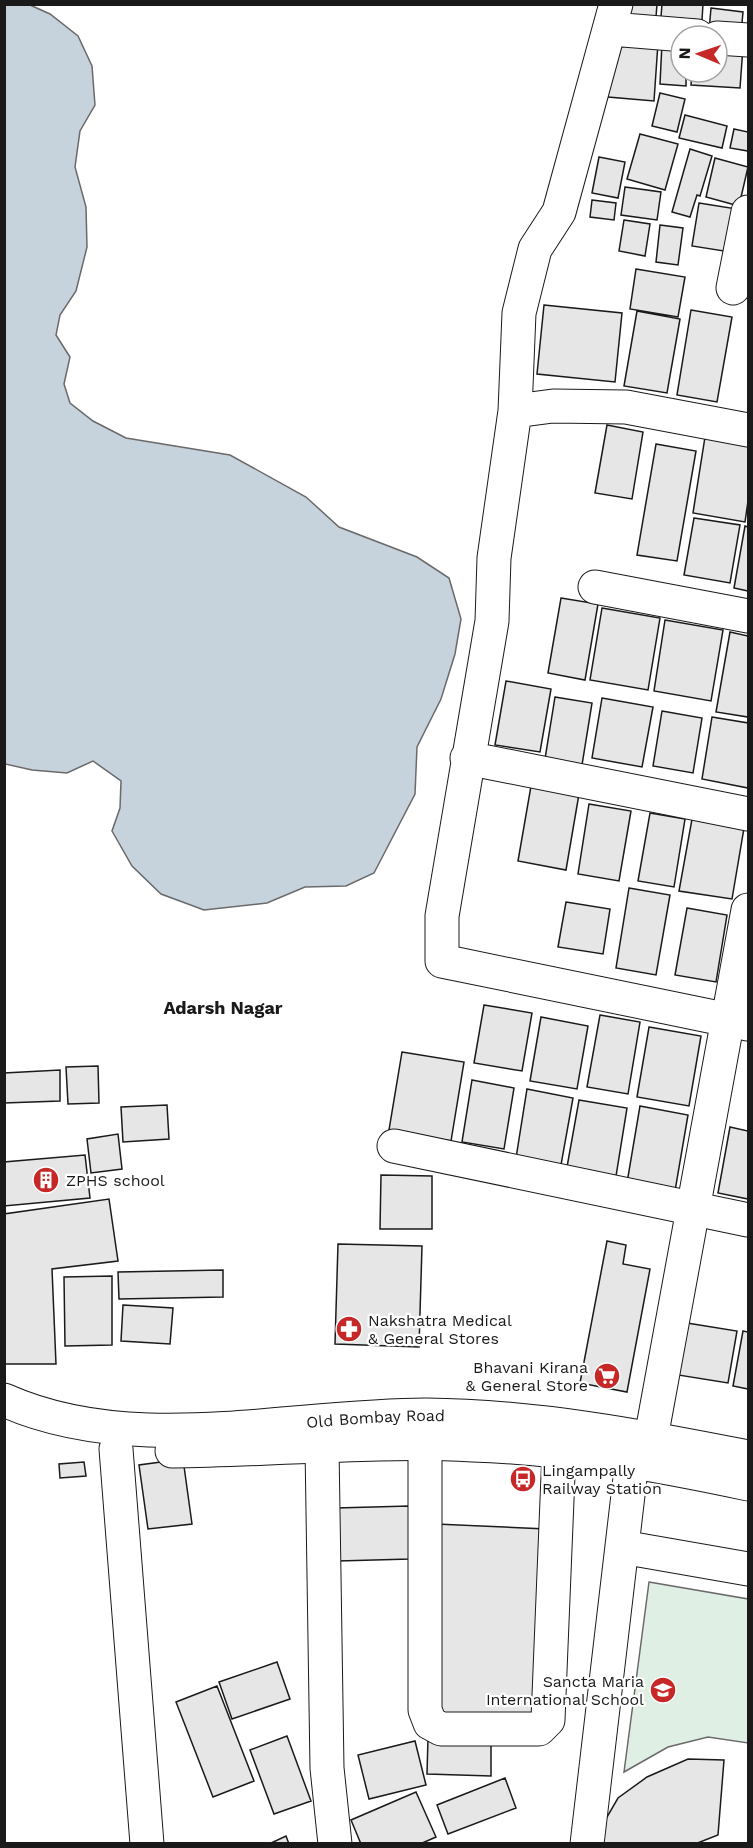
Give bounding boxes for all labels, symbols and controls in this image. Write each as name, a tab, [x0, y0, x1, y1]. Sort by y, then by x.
north arrow	[669, 24, 729, 84]
text: N	[675, 47, 694, 60]
district label: Adarsh Nagar	[163, 997, 283, 1018]
building icon: ZPHS school	[31, 1165, 61, 1195]
place label: ZPHS school	[66, 1171, 165, 1190]
place label: Nakshatra Medical & General Stores	[368, 1311, 512, 1348]
pharmacy icon: Nakshatra Medical & General Stores	[334, 1314, 364, 1344]
place label: Bhavani Kirana & General Store	[465, 1358, 588, 1395]
supermarket icon: Bhavani Kirana & General Store	[592, 1361, 622, 1391]
street label: Old Bombay Road	[306, 1405, 445, 1432]
place label: Lingampally Railway Station	[542, 1461, 662, 1498]
bus stop icon: Lingampally Railway Station	[508, 1464, 538, 1494]
place label: Sancta Maria International School	[486, 1672, 644, 1709]
school or university icon: Sancta Maria International School	[648, 1675, 678, 1705]

